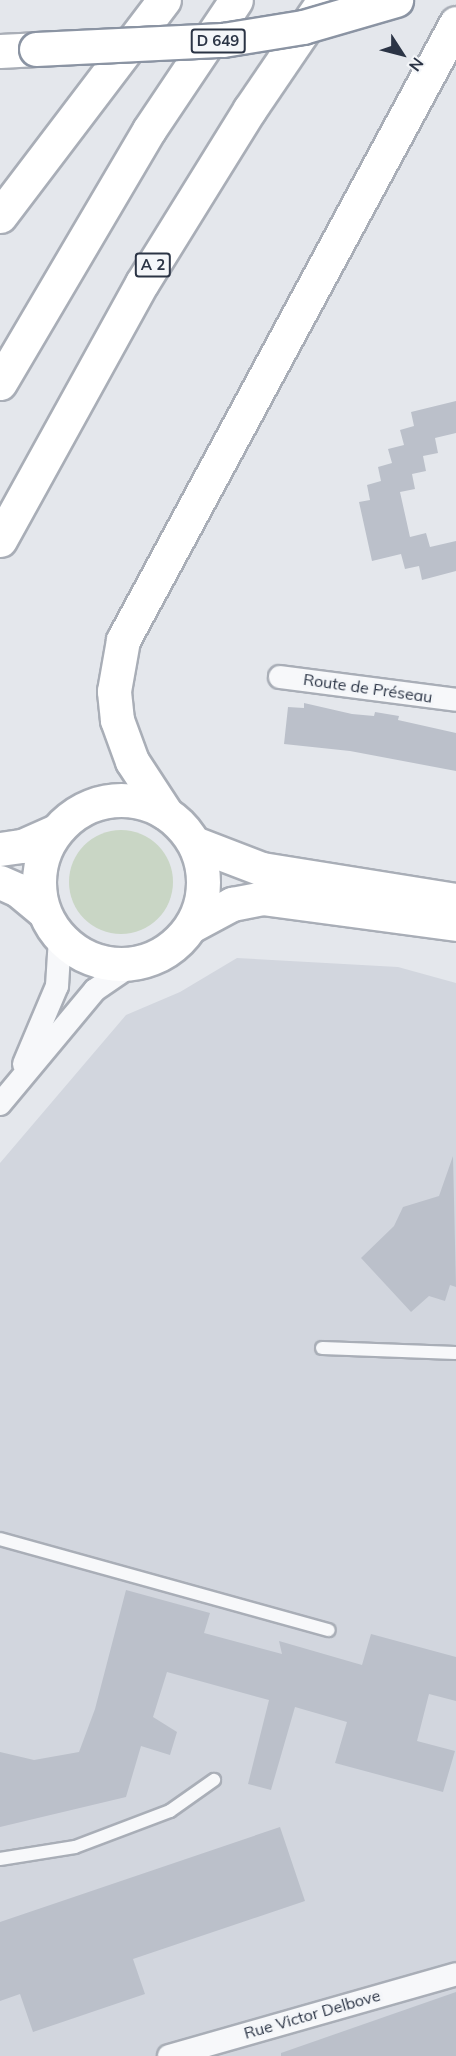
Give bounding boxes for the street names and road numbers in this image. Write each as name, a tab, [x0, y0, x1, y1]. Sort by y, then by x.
road number: D 649	[190, 29, 246, 53]
road number: A 2	[134, 253, 172, 277]
street label: Route de Préseau	[302, 669, 434, 707]
street label: Rue Victor Delbove	[242, 1985, 382, 2043]

